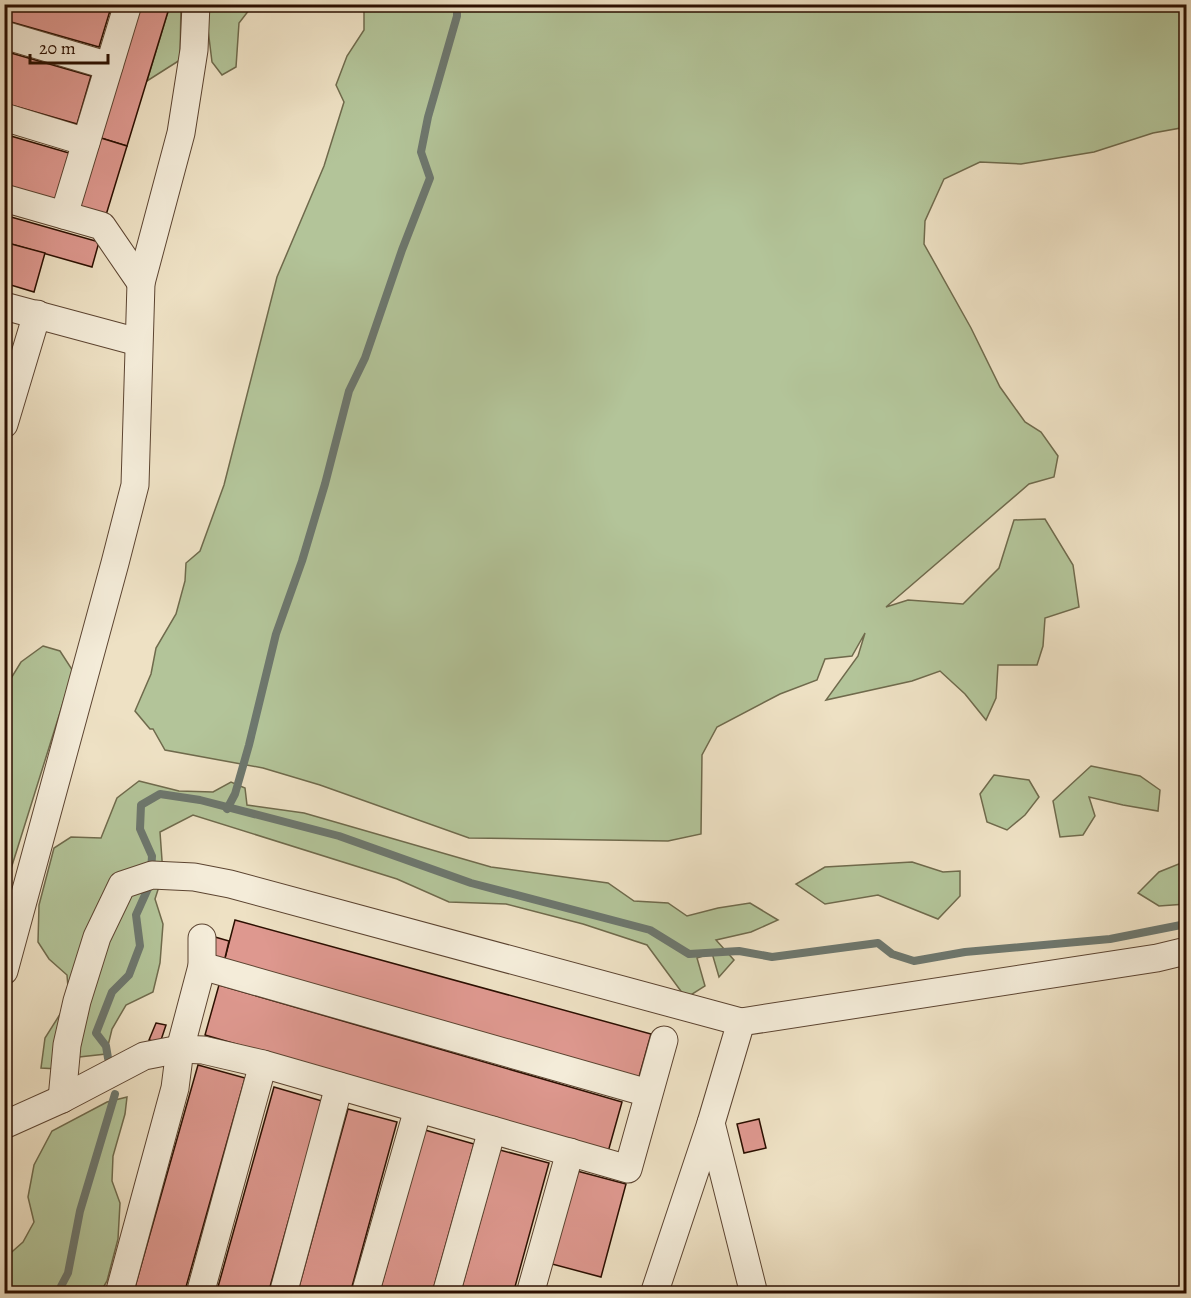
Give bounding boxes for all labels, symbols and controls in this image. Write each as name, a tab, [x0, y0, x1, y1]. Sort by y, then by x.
scale bar	[30, 27, 108, 65]
text: 20 m	[39, 36, 76, 60]

